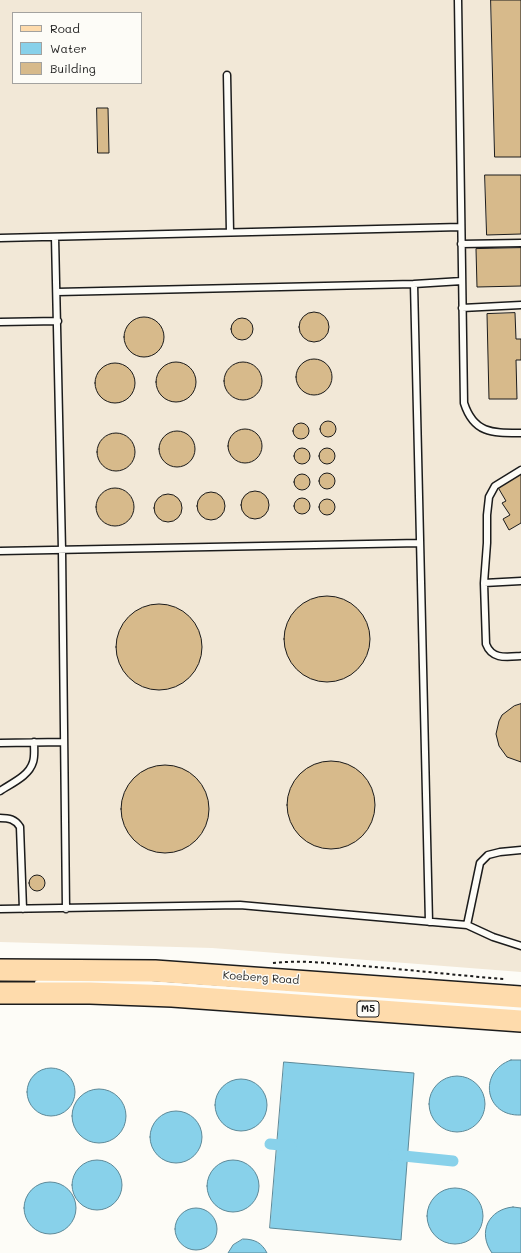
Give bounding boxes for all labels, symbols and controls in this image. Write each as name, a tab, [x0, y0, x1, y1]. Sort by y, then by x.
legend	[12, 12, 142, 84]
text: Road	[50, 20, 80, 36]
text: Water	[50, 40, 87, 56]
text: Building	[50, 60, 96, 76]
street label: Koeberg Road	[222, 969, 300, 987]
road number: M5	[357, 1001, 379, 1017]

